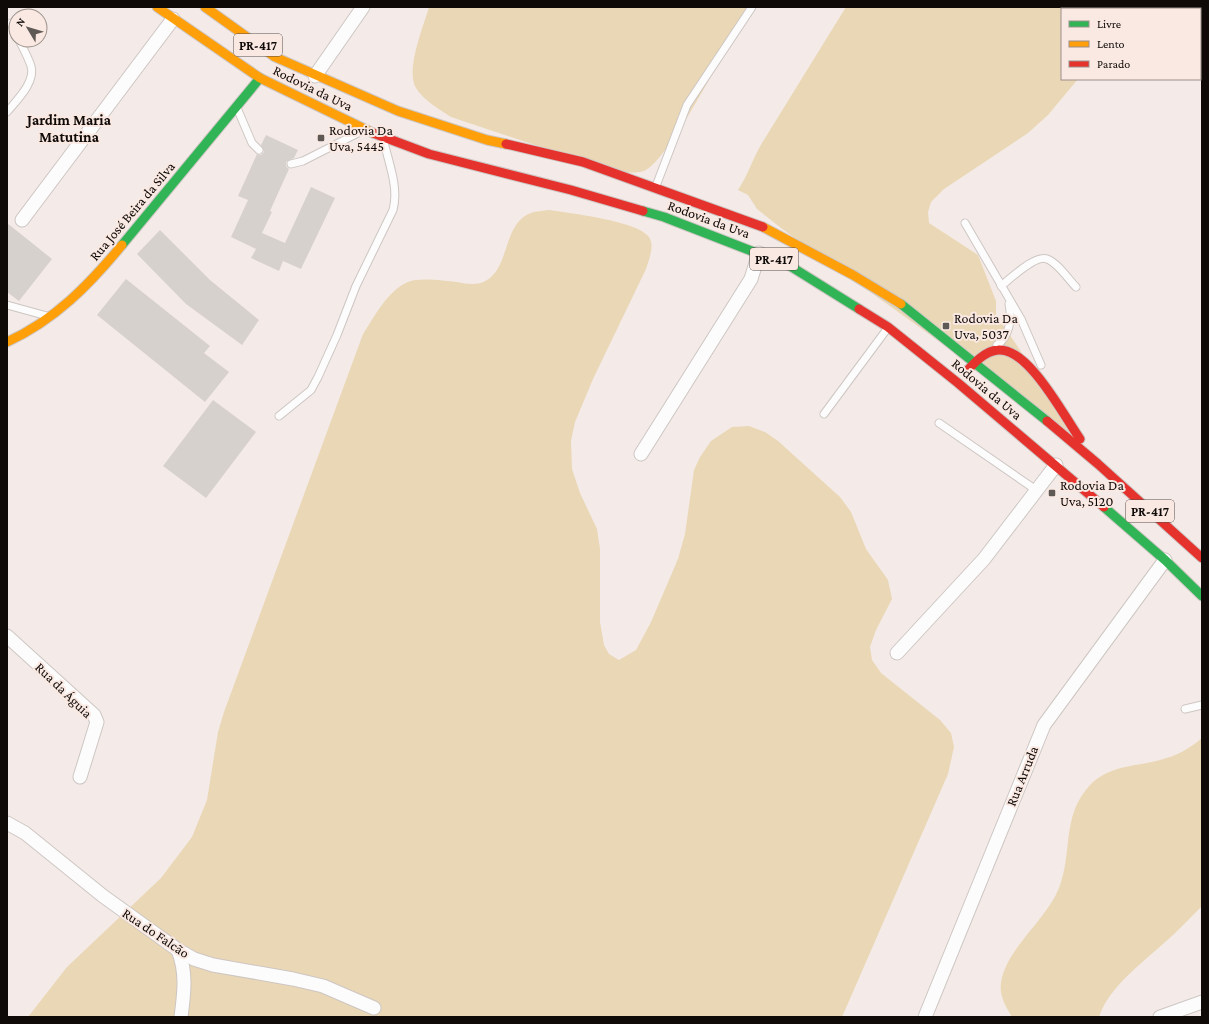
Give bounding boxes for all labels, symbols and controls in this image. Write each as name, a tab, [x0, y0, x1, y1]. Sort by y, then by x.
north arrow	[8, 8, 48, 48]
legend	[1061, 8, 1201, 80]
text: N	[13, 15, 27, 28]
text: Livre	[1097, 17, 1121, 31]
road number: PR-417	[234, 34, 282, 56]
text: Lento	[1097, 37, 1125, 51]
text: Parado	[1097, 57, 1130, 71]
street label: Rodovia da Uva	[271, 62, 356, 114]
district label: Jardim Maria Matutina	[25, 112, 112, 145]
place label: Rodovia Da Uva, 5445	[329, 122, 393, 154]
marker: Rodovia Da Uva, 5445	[316, 133, 326, 143]
street label: Rua José Beira da Silva	[86, 158, 178, 264]
street label: Rodovia da Uva	[666, 197, 753, 241]
road number: PR-417	[750, 248, 798, 270]
place label: Rodovia Da Uva, 5037	[954, 310, 1018, 342]
marker: Rodovia Da Uva, 5037	[941, 321, 951, 331]
street label: Rodovia da Uva	[949, 355, 1026, 423]
place label: Rodovia Da Uva, 5120	[1060, 477, 1124, 509]
marker: Rodovia Da Uva, 5120	[1047, 488, 1057, 498]
road number: PR-417	[1126, 500, 1174, 522]
street label: Rua da Águia	[32, 659, 96, 721]
street label: Rua Arruda	[1003, 743, 1041, 808]
street label: Rua do Falcão	[120, 905, 192, 961]

